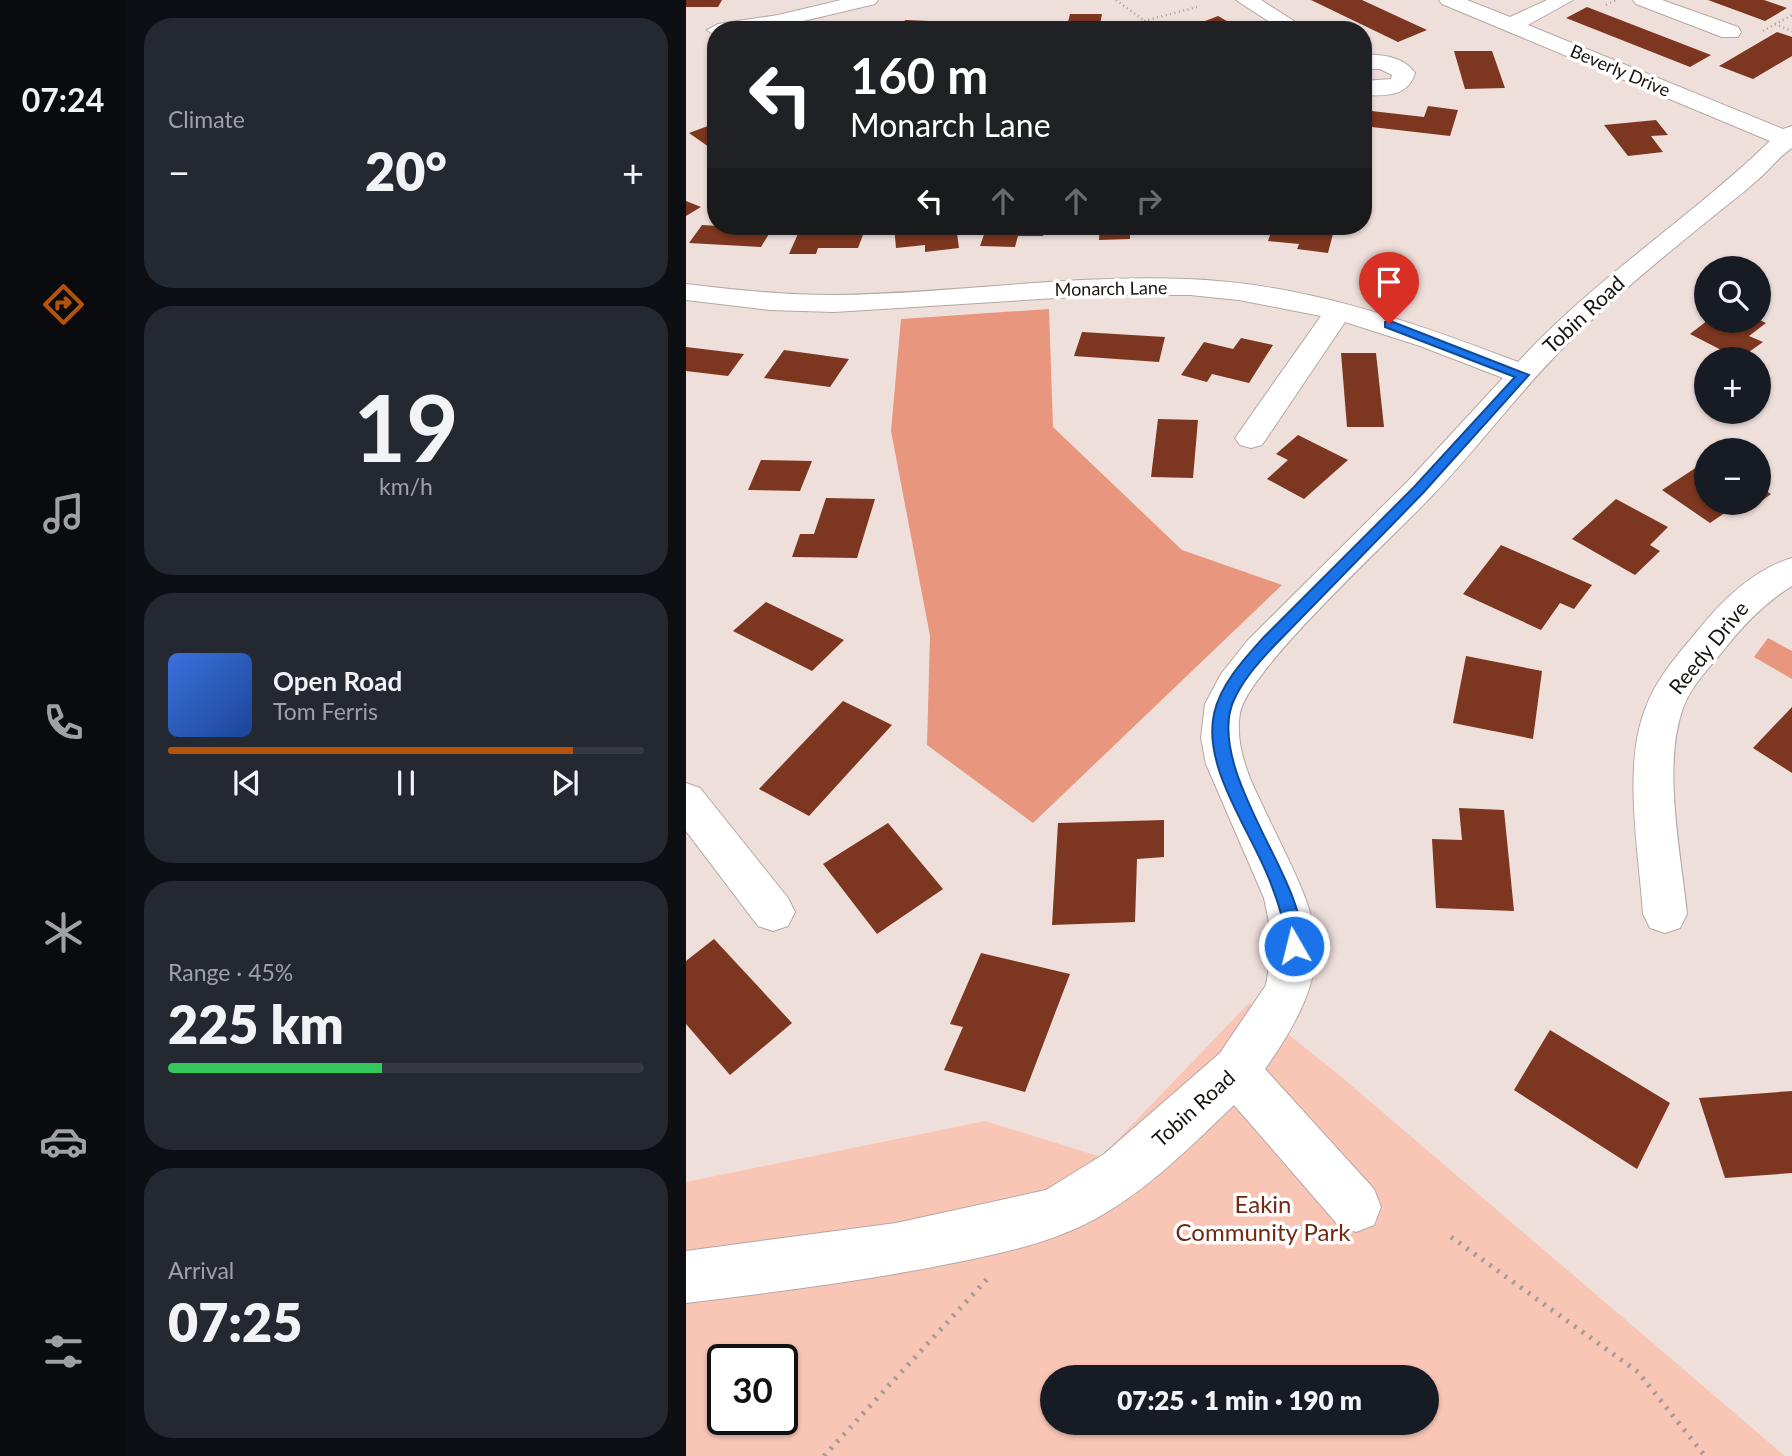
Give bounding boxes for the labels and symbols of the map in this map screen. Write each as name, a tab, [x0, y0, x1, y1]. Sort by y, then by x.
street label: Beverly Drive	[1567, 39, 1674, 101]
pin	[1359, 252, 1419, 324]
street label: Tobin Road	[1537, 270, 1629, 358]
street label: Monarch Lane	[1054, 276, 1168, 300]
street label: Reedy Drive	[1663, 596, 1753, 699]
position arrow	[1257, 909, 1331, 983]
street label: Tobin Road	[1147, 1064, 1239, 1151]
park label: Eakin Community Park	[1176, 1189, 1351, 1246]
speed limit sign: 30	[707, 1344, 798, 1435]

